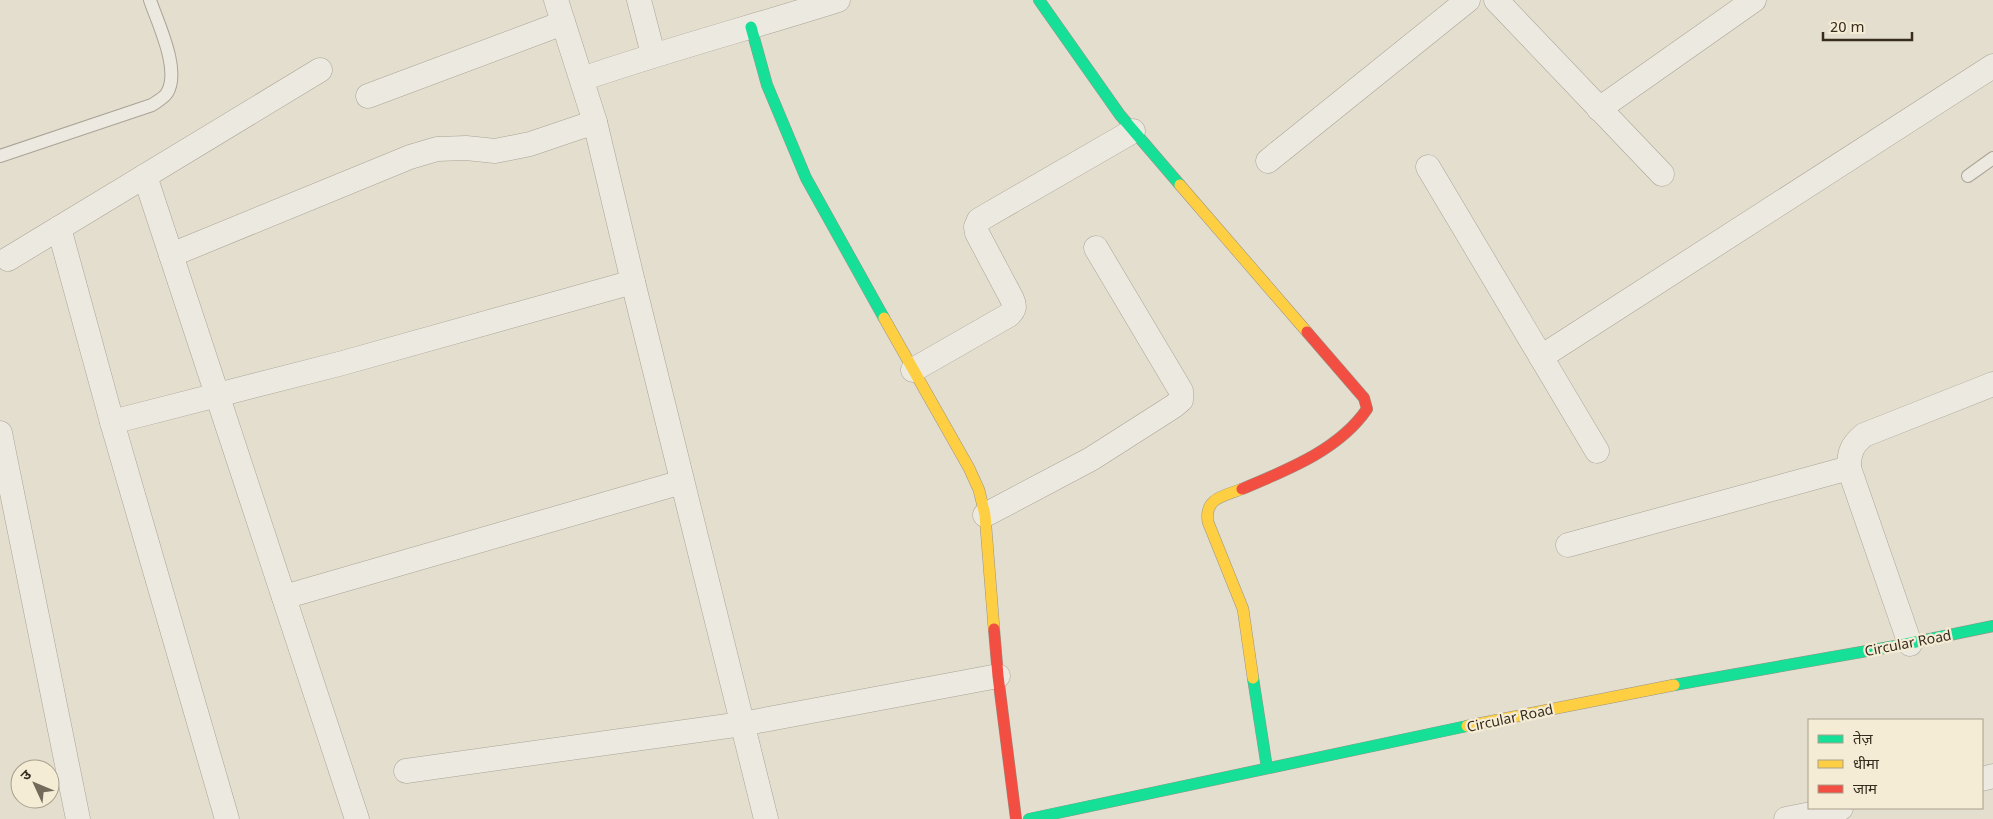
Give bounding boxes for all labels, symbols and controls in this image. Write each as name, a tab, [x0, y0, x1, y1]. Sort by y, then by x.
scale bar	[1823, 10, 1912, 42]
text: 20 m	[1830, 19, 1864, 38]
street label: Circular Road	[1863, 627, 1953, 662]
street label: Circular Road	[1465, 701, 1555, 738]
legend	[1808, 719, 1983, 809]
text: तेज़	[1853, 730, 1874, 750]
text: धीमा	[1853, 756, 1880, 775]
north arrow	[10, 759, 60, 809]
text: उ	[17, 766, 37, 786]
text: जाम	[1853, 781, 1878, 800]

